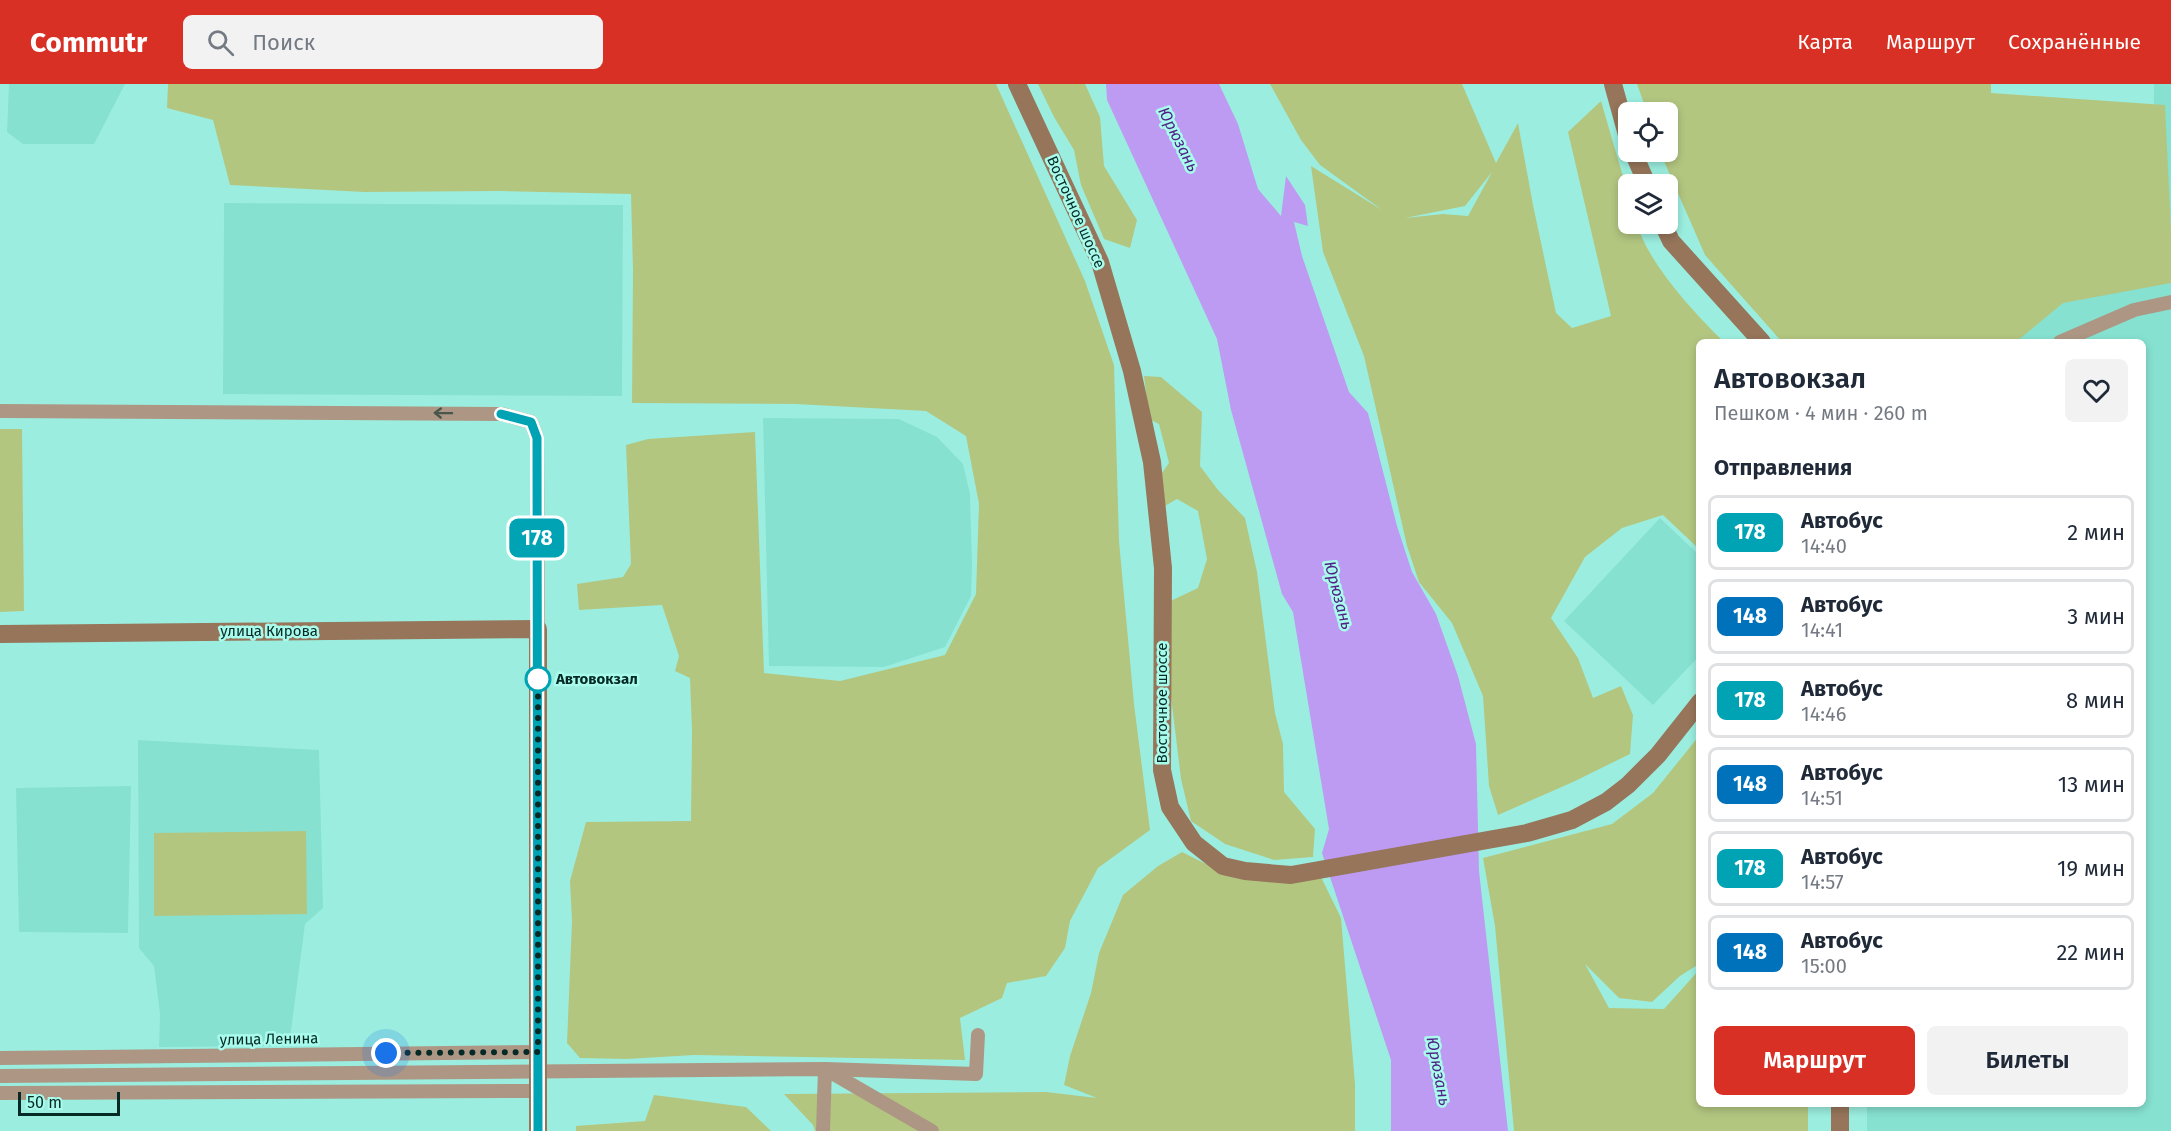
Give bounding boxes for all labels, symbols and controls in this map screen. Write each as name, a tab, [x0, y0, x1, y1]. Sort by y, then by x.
search box	[183, 15, 603, 69]
text: Commutr	[30, 26, 147, 59]
icon: search	[204, 26, 237, 59]
text: Поиск	[252, 29, 315, 56]
text: Карта	[1797, 29, 1853, 55]
text: Маршрут	[1886, 29, 1975, 55]
text: Сохранённые	[2008, 29, 2141, 55]
map controls	[1618, 102, 1678, 234]
button: locate	[1618, 102, 1678, 162]
water label: Юрюзань	[1154, 104, 1203, 175]
street label: Восточное шоссе	[1043, 153, 1109, 271]
button: layers	[1618, 174, 1678, 234]
button: heart	[2065, 359, 2128, 422]
text: Автовокзал	[1714, 362, 1866, 395]
text: Пешком · 4 мин · 260 m	[1714, 401, 1928, 425]
one-way arrow	[434, 408, 454, 419]
text: Отправления	[1714, 454, 1852, 481]
text: Автобус	[1801, 507, 1883, 534]
line badge: 178	[502, 518, 572, 558]
text: 178	[1734, 519, 1766, 545]
text: 2 мин	[2067, 519, 2125, 546]
text: 178	[521, 525, 553, 551]
text: 14:40	[1801, 534, 1847, 558]
water label: Юрюзань	[1320, 559, 1357, 631]
text: Автобус	[1801, 591, 1883, 618]
text: 148	[1733, 603, 1767, 629]
text: 3 мин	[2067, 603, 2125, 630]
text: 14:41	[1801, 618, 1843, 642]
street label: улица Кирова	[220, 622, 318, 640]
street label: Восточное шоссе	[1153, 643, 1171, 763]
marker: Автовокзал	[525, 666, 551, 692]
place label: Автовокзал	[555, 670, 638, 688]
text: Автобус	[1801, 675, 1883, 702]
text: 178	[1734, 687, 1766, 713]
text: 8 мин	[2066, 687, 2125, 714]
text: 14:46	[1801, 702, 1846, 726]
text: Автобус	[1801, 759, 1883, 786]
text: 148	[1733, 771, 1767, 797]
text: 13 мин	[2058, 771, 2125, 798]
text: 14:51	[1801, 786, 1843, 810]
text: Автобус	[1801, 843, 1883, 870]
text: 178	[1734, 855, 1766, 881]
text: 19 мин	[2057, 855, 2125, 882]
text: 14:57	[1801, 870, 1844, 894]
text: Автобус	[1801, 927, 1883, 954]
text: 148	[1733, 939, 1767, 965]
text: 22 мин	[2056, 939, 2125, 966]
text: 15:00	[1801, 954, 1847, 978]
button: Маршрут	[1714, 1026, 1915, 1095]
button: Билеты	[1927, 1026, 2128, 1095]
street label: улица Ленина	[219, 1029, 319, 1049]
water label: Юрюзань	[1422, 1035, 1455, 1107]
your location	[371, 1038, 401, 1068]
scale bar	[18, 1089, 120, 1116]
text: 50 m	[27, 1093, 62, 1112]

